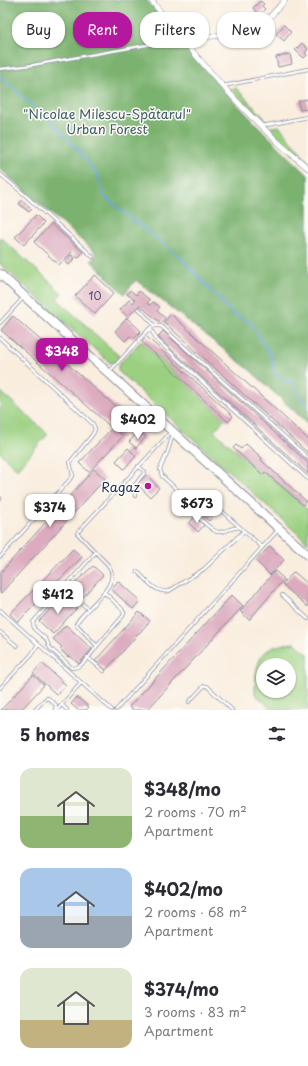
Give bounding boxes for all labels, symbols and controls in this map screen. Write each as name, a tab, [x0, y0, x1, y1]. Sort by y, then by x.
chip: Buy	[12, 12, 65, 48]
chip: Rent	[73, 12, 132, 48]
chip: Filters	[140, 12, 209, 48]
chip: New	[217, 12, 275, 48]
park label: "Nicolae Milescu-Spătarul" Urban Forest	[23, 104, 191, 138]
house number: 10	[89, 287, 101, 304]
pin: $348	[38, 338, 86, 372]
text: $348	[45, 341, 79, 360]
pin: $402	[114, 406, 162, 440]
text: $402	[120, 409, 156, 428]
place label: Ragaz	[101, 477, 140, 496]
marker: Ragaz	[143, 481, 153, 491]
pin: $673	[173, 490, 221, 524]
text: $673	[180, 493, 214, 512]
pin: $374	[26, 494, 74, 528]
text: $374	[34, 497, 66, 516]
pin: $412	[34, 581, 82, 615]
text: $412	[42, 584, 74, 603]
map controls	[256, 658, 296, 698]
button: layers	[256, 658, 296, 698]
text: 5 homes	[20, 721, 90, 747]
icon: filters	[266, 723, 288, 745]
text: $348/mo	[144, 776, 221, 802]
icon: home	[52, 784, 100, 832]
text: 2 rooms · 70 m²	[144, 802, 247, 821]
text: Apartment	[144, 821, 213, 840]
text: $402/mo	[144, 876, 223, 902]
icon: home	[52, 884, 100, 932]
text: 2 rooms · 68 m²	[144, 902, 247, 921]
text: Apartment	[144, 921, 213, 940]
text: $374/mo	[144, 976, 219, 1002]
icon: home	[52, 984, 100, 1032]
text: 3 rooms · 83 m²	[144, 1002, 247, 1021]
text: Apartment	[144, 1021, 213, 1040]

